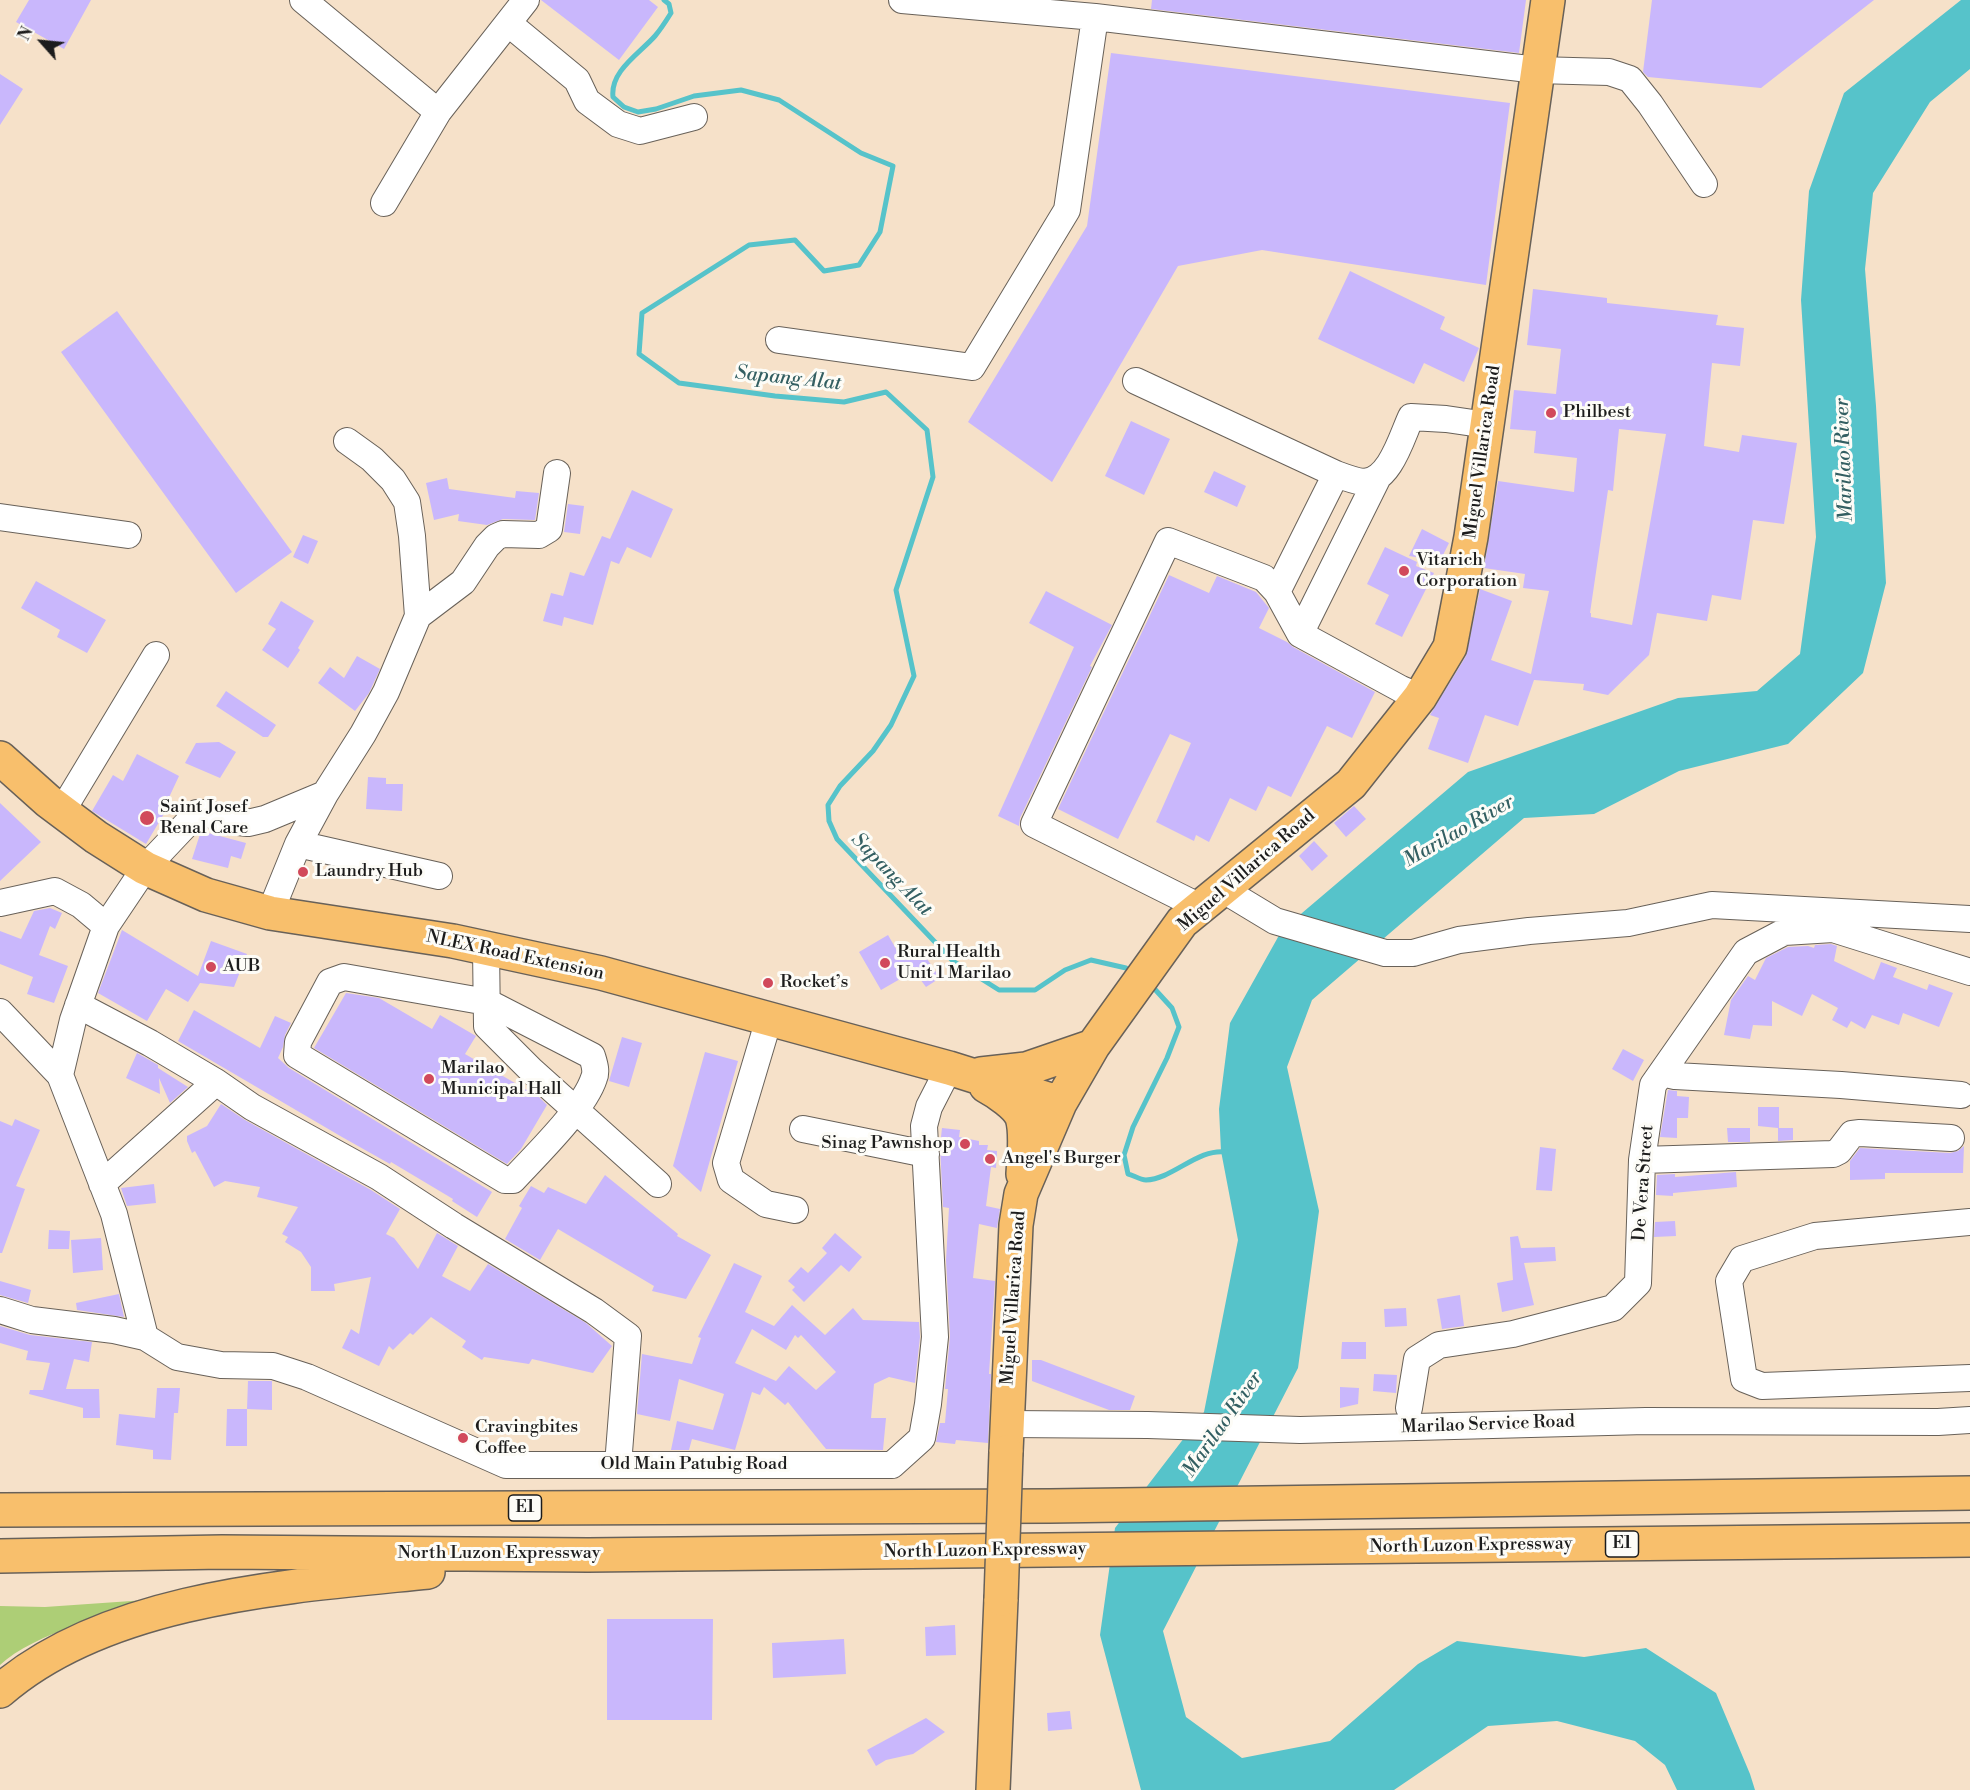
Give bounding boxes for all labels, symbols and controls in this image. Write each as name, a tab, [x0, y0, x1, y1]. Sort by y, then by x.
north arrow	[12, 12, 72, 72]
text: N	[14, 24, 38, 44]
water label: Sapang Alat	[734, 361, 842, 397]
street label: Miguel Villarica Road	[1460, 364, 1506, 540]
water label: Marilao River	[1831, 398, 1859, 522]
place label: Philbest	[1563, 402, 1631, 424]
marker: Philbest	[1544, 406, 1558, 420]
place label: Vitarich Corporation	[1416, 550, 1517, 592]
marker: Vitarich Corporation	[1397, 564, 1411, 578]
water label: Marilao River	[1399, 791, 1519, 873]
place label: Saint Josef Renal Care	[160, 797, 248, 840]
street label: Miguel Villarica Road	[1174, 805, 1320, 937]
marker: Saint Josef Renal Care	[138, 809, 156, 827]
water label: Sapang Alat	[845, 828, 937, 922]
place label: Laundry Hub	[315, 861, 423, 883]
marker: Laundry Hub	[296, 865, 310, 879]
street label: NLEX Road Extension	[424, 927, 606, 985]
place label: Rural Health Unit 1 Marilao	[897, 942, 1011, 984]
place label: AUB	[223, 956, 260, 978]
marker: Rural Health Unit 1 Marilao	[878, 956, 892, 970]
marker: AUB	[204, 960, 218, 974]
place label: Rocket’s	[780, 972, 848, 994]
marker: Rocket’s	[761, 976, 775, 990]
place label: Marilao Municipal Hall	[441, 1058, 562, 1100]
marker: Marilao Municipal Hall	[422, 1072, 436, 1086]
street label: De Vera Street	[1629, 1124, 1659, 1242]
place label: Sinag Pawnshop	[821, 1133, 953, 1155]
marker: Sinag Pawnshop	[958, 1137, 972, 1151]
place label: Angel's Burger	[1002, 1148, 1121, 1170]
marker: Angel's Burger	[983, 1152, 997, 1166]
street label: Miguel Villarica Road	[997, 1210, 1031, 1386]
water label: Marilao River	[1178, 1367, 1268, 1483]
street label: Marilao Service Road	[1401, 1411, 1575, 1439]
place label: Cravingbites Coffee	[475, 1417, 578, 1460]
marker: Cravingbites Coffee	[456, 1431, 470, 1445]
street label: Old Main Patubig Road	[601, 1454, 787, 1476]
road number: E1	[508, 1495, 542, 1521]
road number: E1	[1606, 1531, 1638, 1557]
street label: North Luzon Expressway	[1369, 1533, 1573, 1559]
street label: North Luzon Expressway	[883, 1538, 1087, 1564]
street label: North Luzon Expressway	[398, 1543, 600, 1565]

